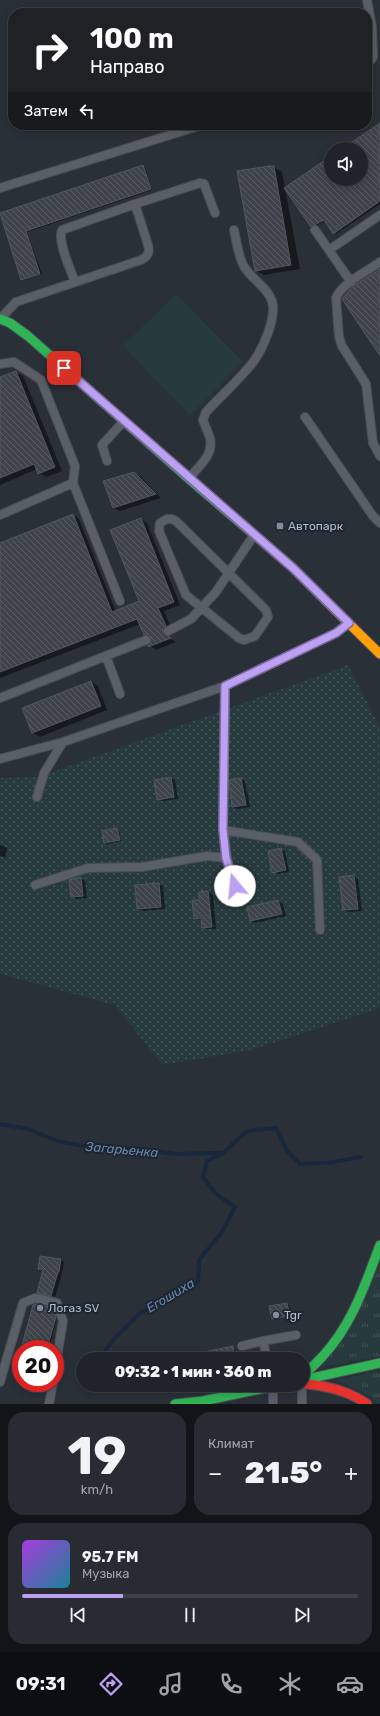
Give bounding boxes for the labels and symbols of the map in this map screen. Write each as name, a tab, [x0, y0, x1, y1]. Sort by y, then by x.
pin	[47, 351, 81, 385]
place label: Автопарк	[288, 519, 344, 533]
marker: Автопарк	[275, 521, 285, 531]
position arrow	[214, 865, 256, 907]
water label: Загарьенка	[84, 1139, 159, 1160]
water label: Егошиха	[143, 1275, 197, 1316]
place label: Логаз SV	[48, 1301, 99, 1315]
marker: Логаз SV	[35, 1303, 45, 1313]
place label: Tgr	[284, 1308, 302, 1322]
marker: Tgr	[271, 1310, 281, 1320]
speed limit sign: 20	[12, 1340, 64, 1392]

